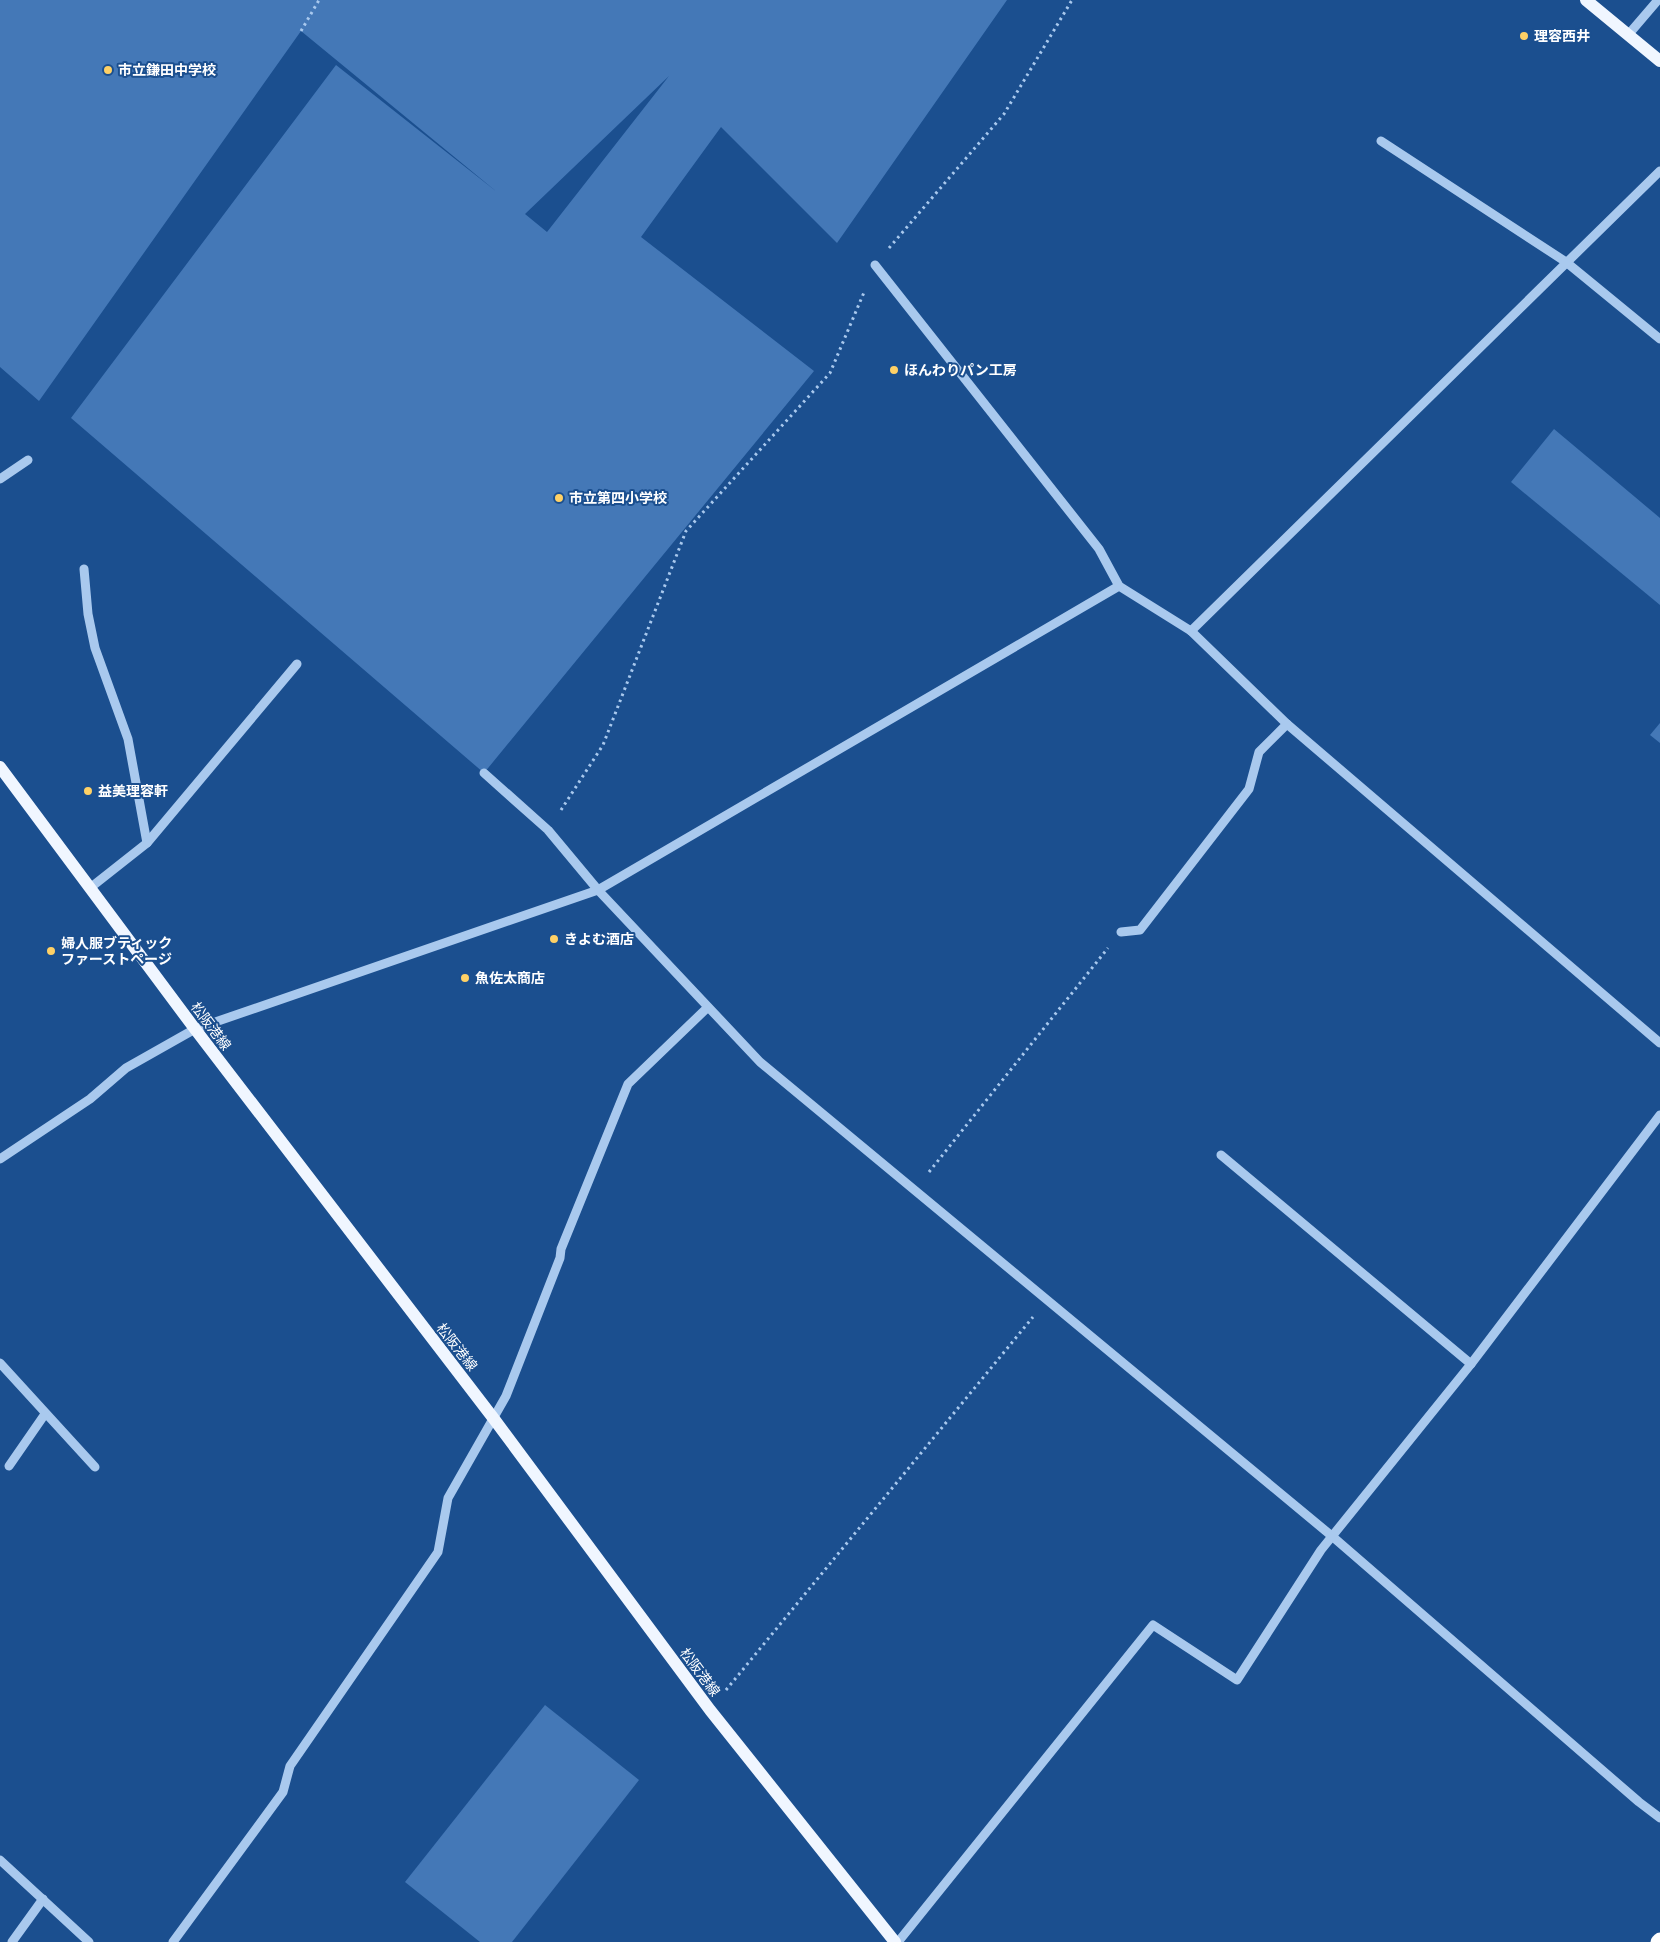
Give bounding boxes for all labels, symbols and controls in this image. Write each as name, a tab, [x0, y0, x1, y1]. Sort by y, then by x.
place label: 理容西井	[1534, 27, 1590, 45]
marker: 理容西井	[1518, 30, 1530, 42]
place label: 市立鎌田中学校	[118, 61, 216, 79]
marker: 市立鎌田中学校	[102, 64, 114, 76]
place label: ほんわりパン工房	[904, 361, 1017, 379]
marker: ほんわりパン工房	[888, 364, 900, 376]
place label: 市立第四小学校	[569, 489, 667, 507]
marker: 市立第四小学校	[553, 492, 565, 504]
place label: 益美理容軒	[98, 782, 168, 800]
marker: 益美理容軒	[82, 785, 94, 797]
place label: きよむ酒店	[564, 930, 634, 948]
marker: きよむ酒店	[548, 933, 560, 945]
place label: 婦人服ブティック ファーストページ	[61, 934, 172, 968]
marker: 婦人服ブティック ファーストページ	[45, 945, 57, 957]
place label: 魚佐太商店	[475, 969, 545, 987]
marker: 魚佐太商店	[459, 972, 471, 984]
street label: 松阪港線	[187, 998, 235, 1054]
street label: 松阪港線	[433, 1319, 481, 1375]
street label: 松阪港線	[676, 1644, 724, 1700]

